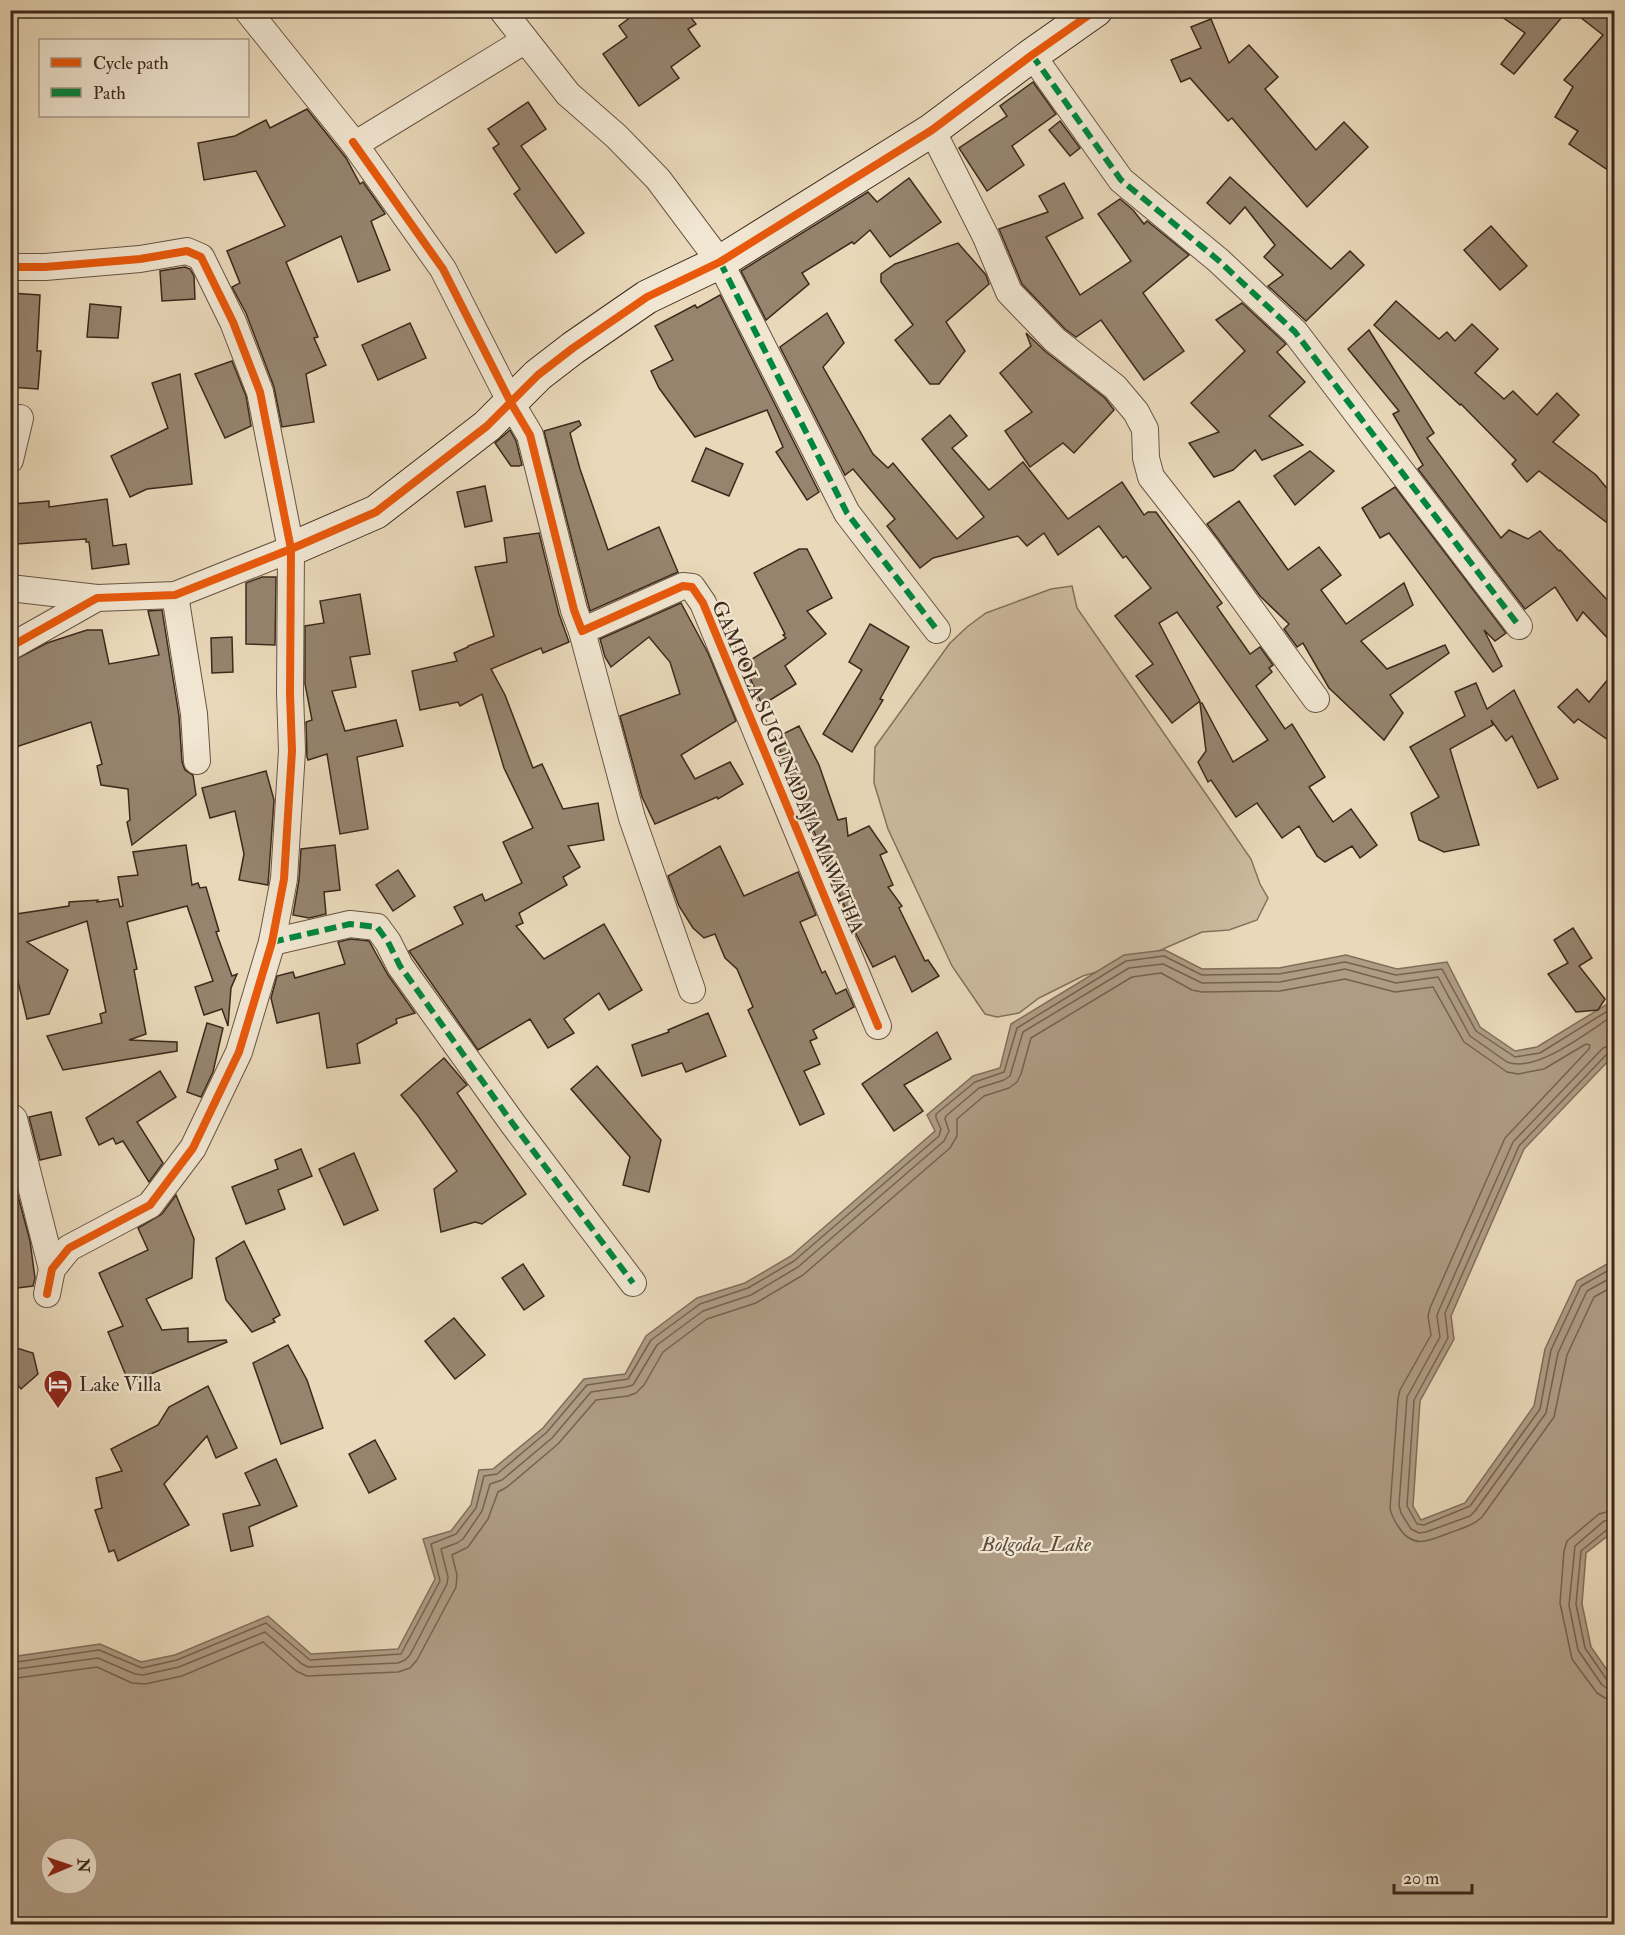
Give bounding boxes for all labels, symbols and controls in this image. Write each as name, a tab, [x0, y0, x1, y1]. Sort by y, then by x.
legend	[39, 39, 249, 117]
text: Cycle path	[93, 52, 169, 75]
text: Path	[93, 82, 126, 105]
street label: GAMPOLA SUGUNADAJA MAWATHA	[706, 597, 870, 938]
hotel icon: Lake Villa	[42, 1368, 74, 1410]
place label: Lake Villa	[79, 1372, 162, 1397]
water label: Bolgoda_Lake	[980, 1531, 1092, 1558]
north arrow	[39, 1836, 99, 1896]
text: N	[73, 1857, 93, 1874]
scale bar	[1394, 1857, 1472, 1895]
text: 20 m	[1403, 1867, 1439, 1890]

